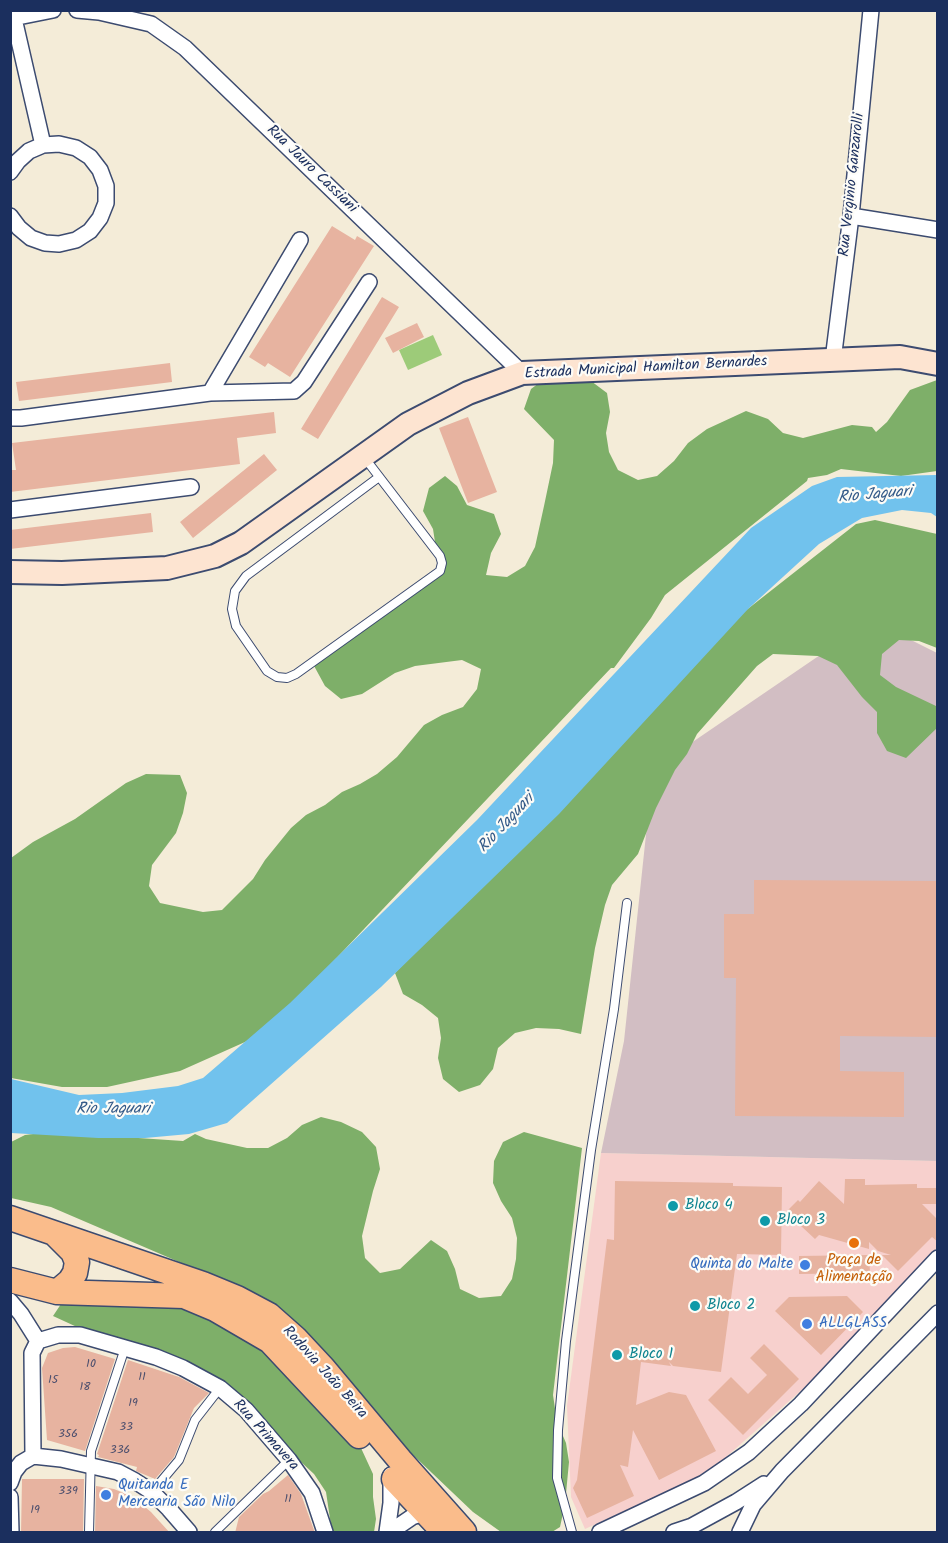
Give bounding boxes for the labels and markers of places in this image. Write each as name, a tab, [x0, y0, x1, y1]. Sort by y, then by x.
place label: Bloco 4	[685, 1197, 733, 1215]
marker: Bloco 4	[666, 1199, 680, 1213]
place label: Bloco 3	[777, 1212, 825, 1230]
marker: Bloco 3	[758, 1214, 772, 1228]
marker: Praça de Alimentação	[847, 1236, 861, 1250]
place label: Praça de Alimentação	[816, 1252, 892, 1287]
place label: Quinta do Malte	[690, 1256, 793, 1274]
marker: Quinta do Malte	[798, 1258, 812, 1272]
place label: Bloco 2	[707, 1297, 755, 1315]
marker: Bloco 2	[688, 1299, 702, 1313]
place label: ALLGLASS	[819, 1315, 887, 1333]
marker: ALLGLASS	[800, 1317, 814, 1331]
place label: Bloco 1	[629, 1346, 673, 1364]
marker: Bloco 1	[610, 1348, 624, 1362]
place label: Quitanda E Mercearia São Nilo	[118, 1477, 236, 1512]
marker: Quitanda E Mercearia São Nilo	[99, 1488, 113, 1502]

